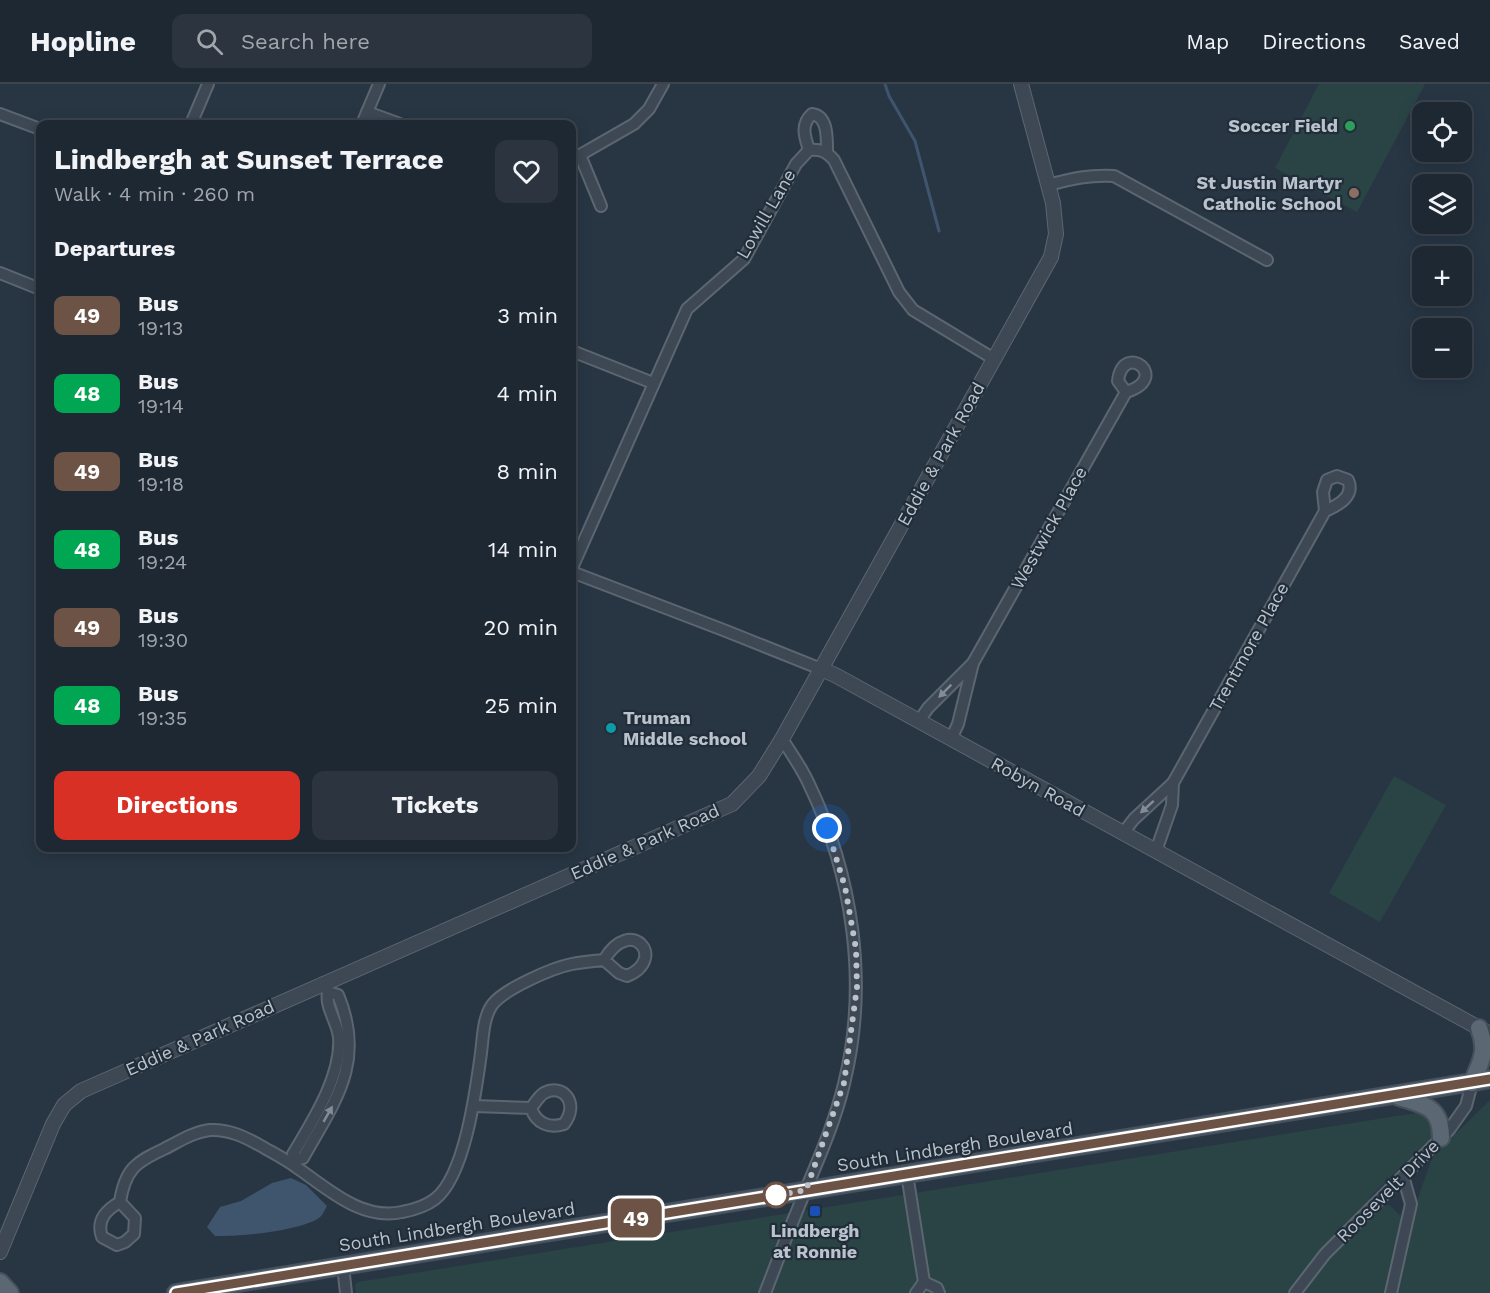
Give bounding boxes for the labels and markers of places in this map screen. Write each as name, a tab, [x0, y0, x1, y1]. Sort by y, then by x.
place label: Soccer Field	[1228, 115, 1338, 136]
marker: Soccer Field	[1343, 119, 1357, 133]
place label: St Justin Martyr Catholic School	[1196, 172, 1342, 214]
marker: St Justin Martyr Catholic School	[1347, 186, 1361, 200]
place label: Truman Middle school	[623, 707, 747, 749]
marker: Truman Middle school	[604, 721, 618, 735]
unlabelled marker	[763, 1182, 789, 1208]
marker: Lindbergh at Ronnie	[808, 1204, 822, 1218]
place label: Lindbergh at Ronnie	[770, 1220, 860, 1262]

